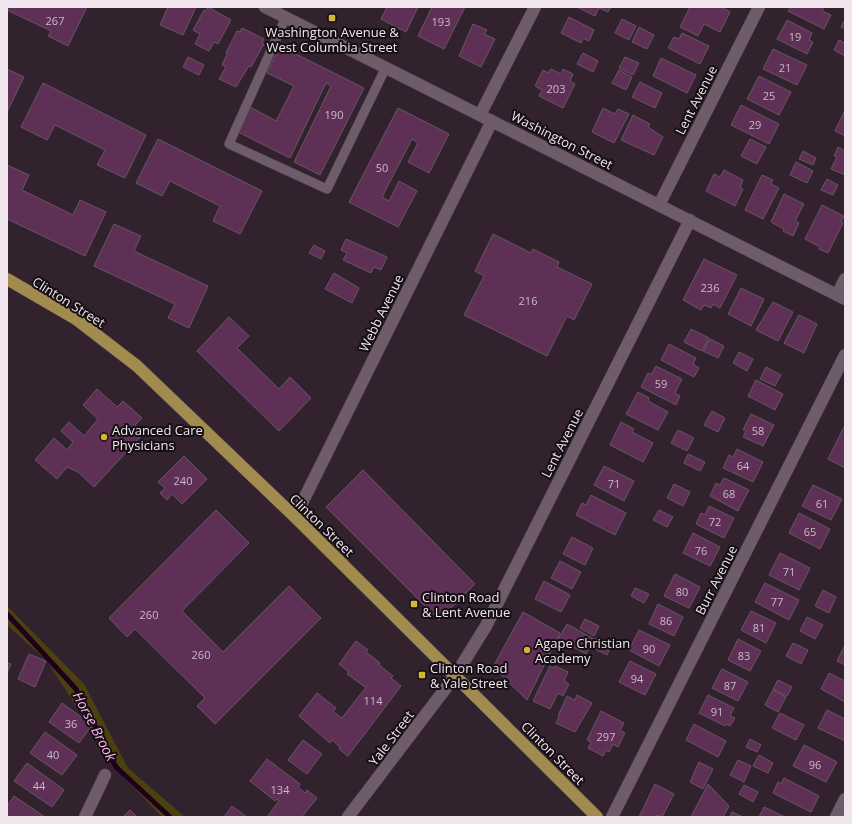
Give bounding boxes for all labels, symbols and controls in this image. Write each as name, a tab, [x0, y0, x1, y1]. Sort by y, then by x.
house number: 267	[46, 13, 64, 28]
marker: Washington Avenue & West Columbia Street	[327, 13, 337, 23]
house number: 193	[432, 14, 450, 29]
place label: Washington Avenue & West Columbia Street	[265, 23, 399, 56]
house number: 19	[789, 29, 801, 44]
house number: 21	[779, 60, 791, 75]
street label: Lent Avenue	[671, 62, 721, 138]
house number: 203	[547, 81, 565, 96]
house number: 25	[763, 88, 775, 103]
house number: 190	[325, 107, 343, 122]
street label: Washington Street	[508, 107, 616, 174]
house number: 29	[749, 117, 761, 132]
house number: 50	[376, 160, 388, 175]
street label: Webb Avenue	[355, 271, 407, 355]
street label: Clinton Street	[29, 272, 109, 332]
house number: 236	[701, 280, 719, 295]
house number: 216	[519, 293, 537, 308]
house number: 59	[655, 376, 667, 391]
street label: Lent Avenue	[537, 405, 587, 481]
place label: Advanced Care Physicians	[112, 421, 203, 454]
house number: 58	[752, 423, 764, 438]
marker: Advanced Care Physicians	[99, 432, 109, 442]
house number: 64	[737, 458, 750, 473]
house number: 240	[174, 473, 192, 488]
house number: 71	[608, 476, 620, 491]
house number: 68	[723, 486, 735, 501]
street label: Clinton Street	[286, 490, 358, 560]
house number: 61	[816, 496, 828, 511]
house number: 72	[709, 514, 721, 529]
house number: 65	[804, 524, 816, 539]
street label: Burr Avenue	[691, 542, 741, 618]
house number: 76	[695, 543, 707, 558]
house number: 71	[783, 564, 795, 579]
house number: 80	[676, 584, 688, 599]
place label: Clinton Road & Lent Avenue	[422, 588, 510, 621]
house number: 77	[771, 594, 783, 609]
marker: Clinton Road & Lent Avenue	[409, 599, 419, 609]
house number: 260	[140, 607, 158, 622]
house number: 86	[660, 613, 672, 628]
house number: 81	[753, 620, 765, 635]
place label: Agape Christian Academy	[535, 634, 630, 667]
house number: 90	[643, 641, 655, 656]
marker: Agape Christian Academy	[522, 645, 532, 655]
house number: 260	[192, 647, 210, 662]
house number: 83	[738, 648, 750, 663]
place label: Clinton Road & Yale Street	[430, 659, 508, 692]
marker: Clinton Road & Yale Street	[417, 670, 427, 680]
house number: 94	[631, 671, 644, 686]
house number: 87	[724, 678, 736, 693]
water label: Horse Brook	[69, 688, 122, 765]
house number: 114	[364, 693, 383, 708]
house number: 91	[711, 704, 723, 719]
street label: Yale Street	[364, 706, 418, 769]
house number: 36	[65, 716, 77, 731]
street label: Clinton Street	[517, 717, 589, 789]
house number: 297	[597, 729, 615, 744]
house number: 40	[47, 747, 59, 762]
house number: 96	[809, 757, 821, 772]
house number: 44	[33, 778, 46, 793]
house number: 134	[271, 782, 290, 797]

